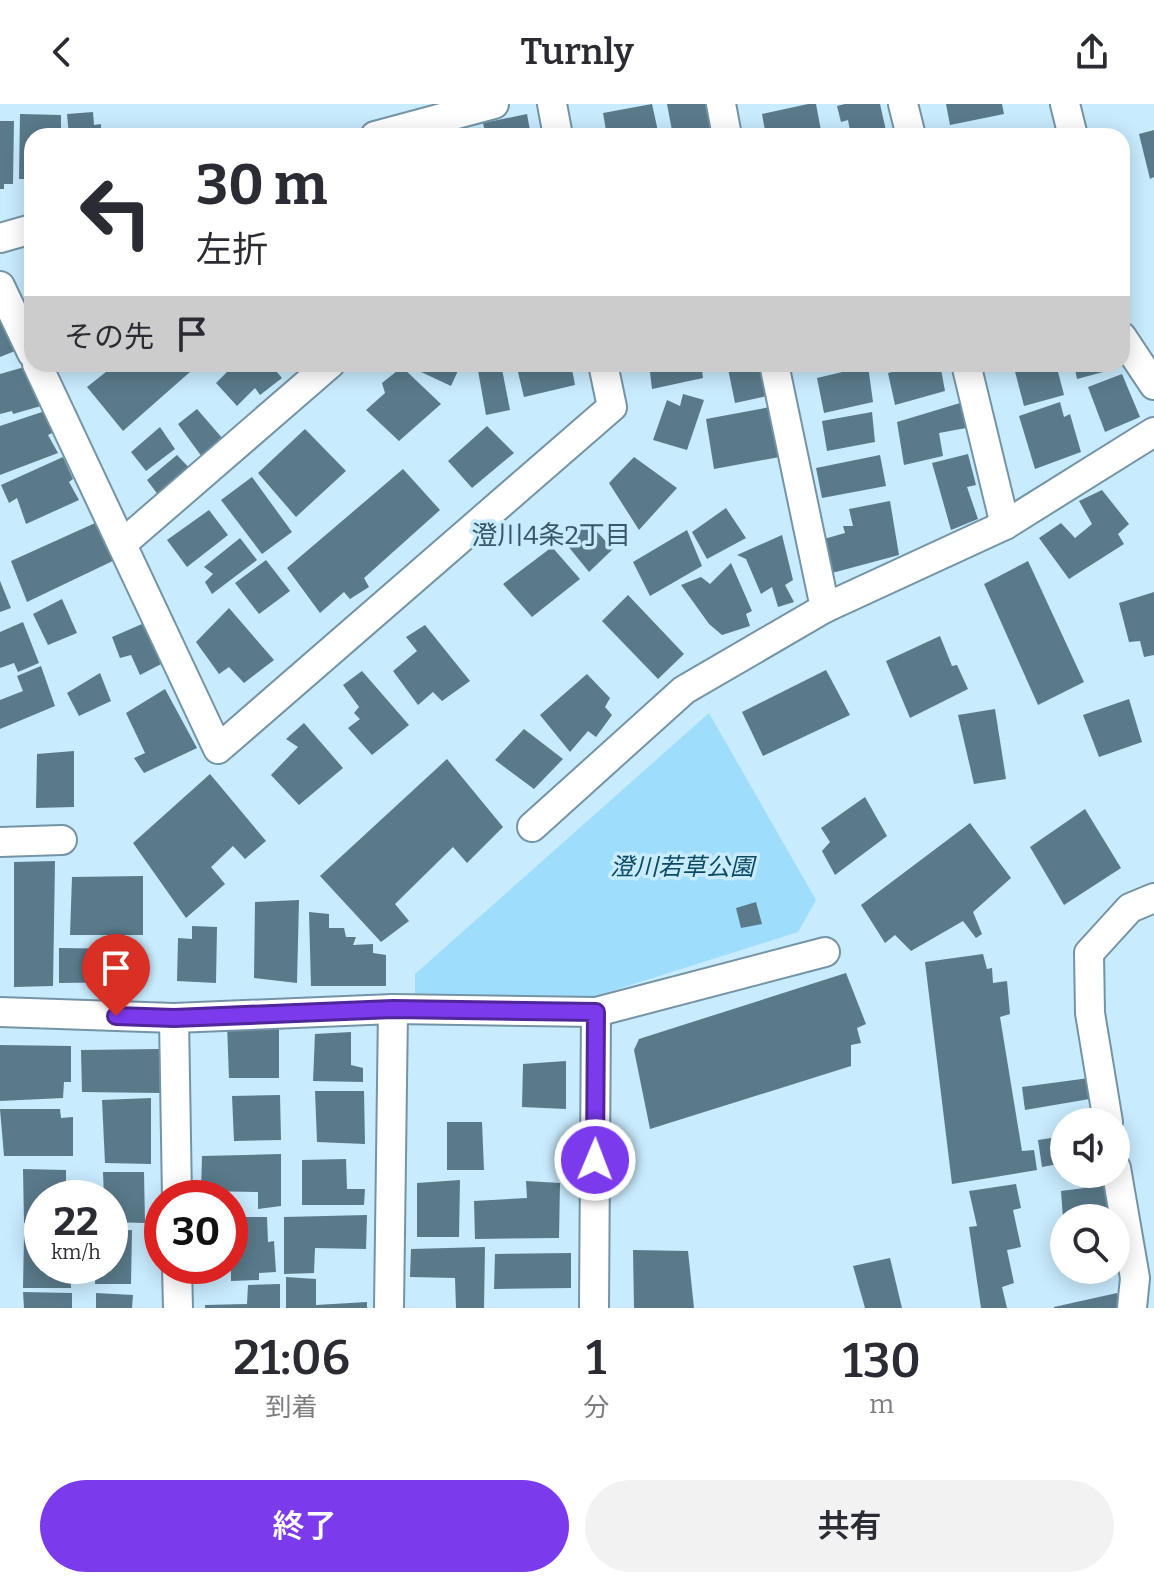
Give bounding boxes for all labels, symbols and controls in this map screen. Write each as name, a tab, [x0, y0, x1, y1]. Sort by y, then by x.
icon: back	[40, 30, 84, 74]
text: Turnly	[520, 30, 634, 74]
icon: share	[1070, 30, 1114, 74]
text: 30 m	[196, 152, 327, 219]
icon: left	[64, 160, 168, 264]
text: 左折	[196, 228, 268, 272]
icon: arrive	[170, 312, 214, 356]
text: その先	[64, 319, 154, 355]
district label: 澄川4条2丁目	[471, 520, 631, 551]
park label: 澄川若草公園	[610, 853, 757, 881]
pin	[82, 934, 150, 1016]
icon: arrive	[94, 946, 138, 990]
map controls	[1050, 1108, 1130, 1284]
button: sound	[1050, 1108, 1130, 1188]
position arrow	[553, 1118, 637, 1202]
speed limit sign: 30	[144, 1180, 248, 1284]
text: 22	[53, 1198, 99, 1246]
button: search	[1050, 1204, 1130, 1284]
text: km/h	[51, 1240, 101, 1264]
text: 21:06	[233, 1329, 350, 1387]
text: 1	[586, 1329, 606, 1387]
text: 130	[842, 1332, 921, 1390]
text: m	[869, 1389, 894, 1420]
text: 到着	[266, 1392, 318, 1423]
text: 分	[583, 1392, 609, 1423]
button: 終了	[40, 1480, 569, 1572]
button: 共有	[585, 1480, 1114, 1572]

